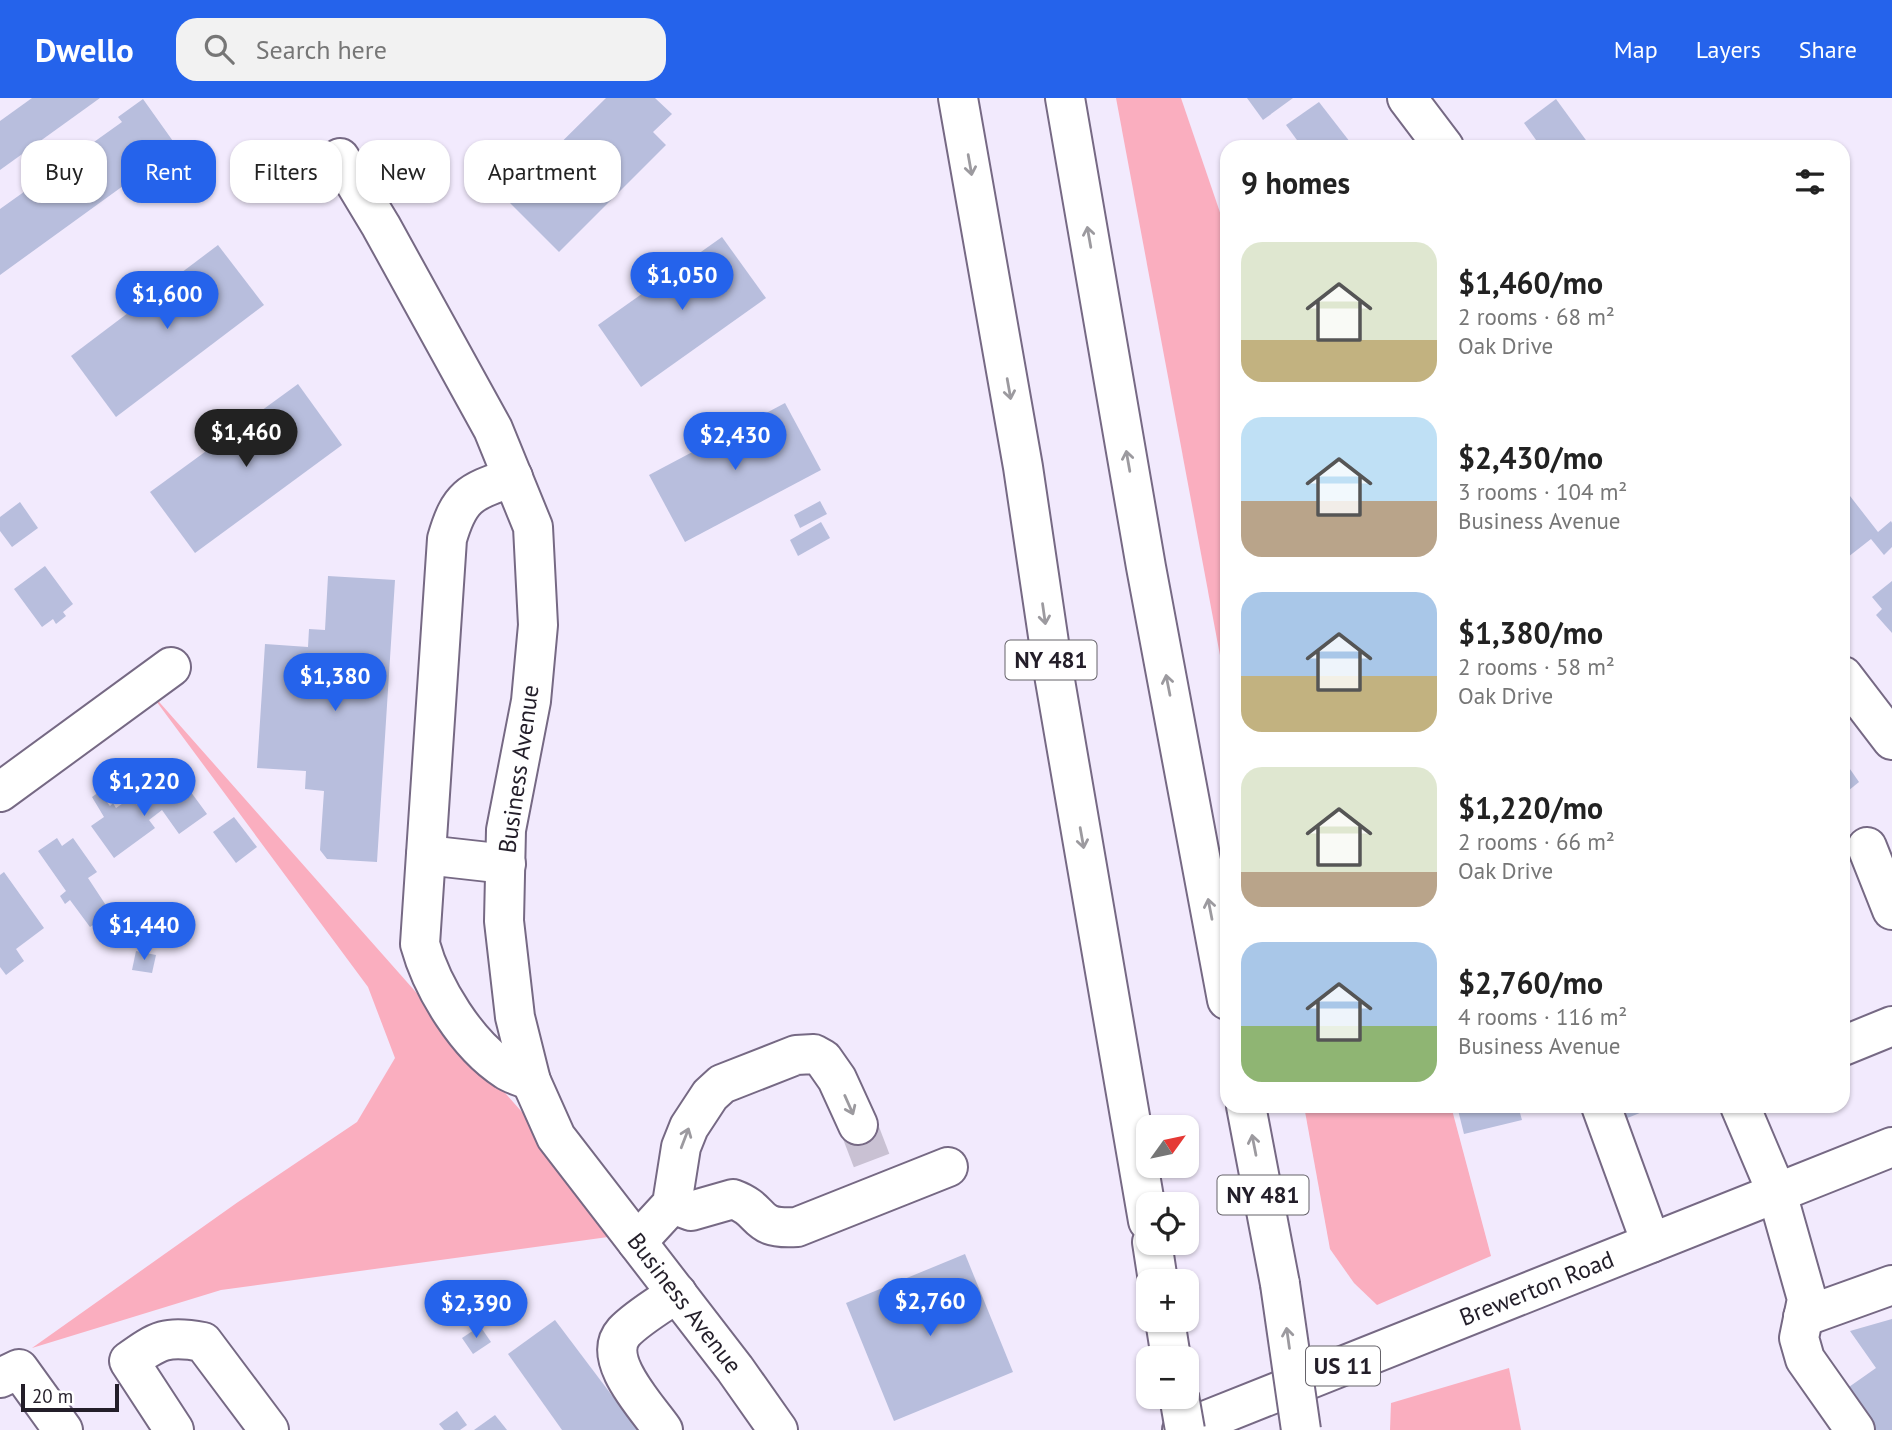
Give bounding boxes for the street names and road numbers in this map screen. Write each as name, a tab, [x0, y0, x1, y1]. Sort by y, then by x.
road number: NY 481	[1006, 640, 1096, 680]
street label: Business Avenue	[491, 683, 546, 855]
road number: NY 481	[1218, 1176, 1308, 1214]
street label: Business Avenue	[621, 1226, 749, 1380]
street label: Brewerton Road	[1455, 1243, 1618, 1333]
road number: US 11	[1306, 1346, 1380, 1386]

